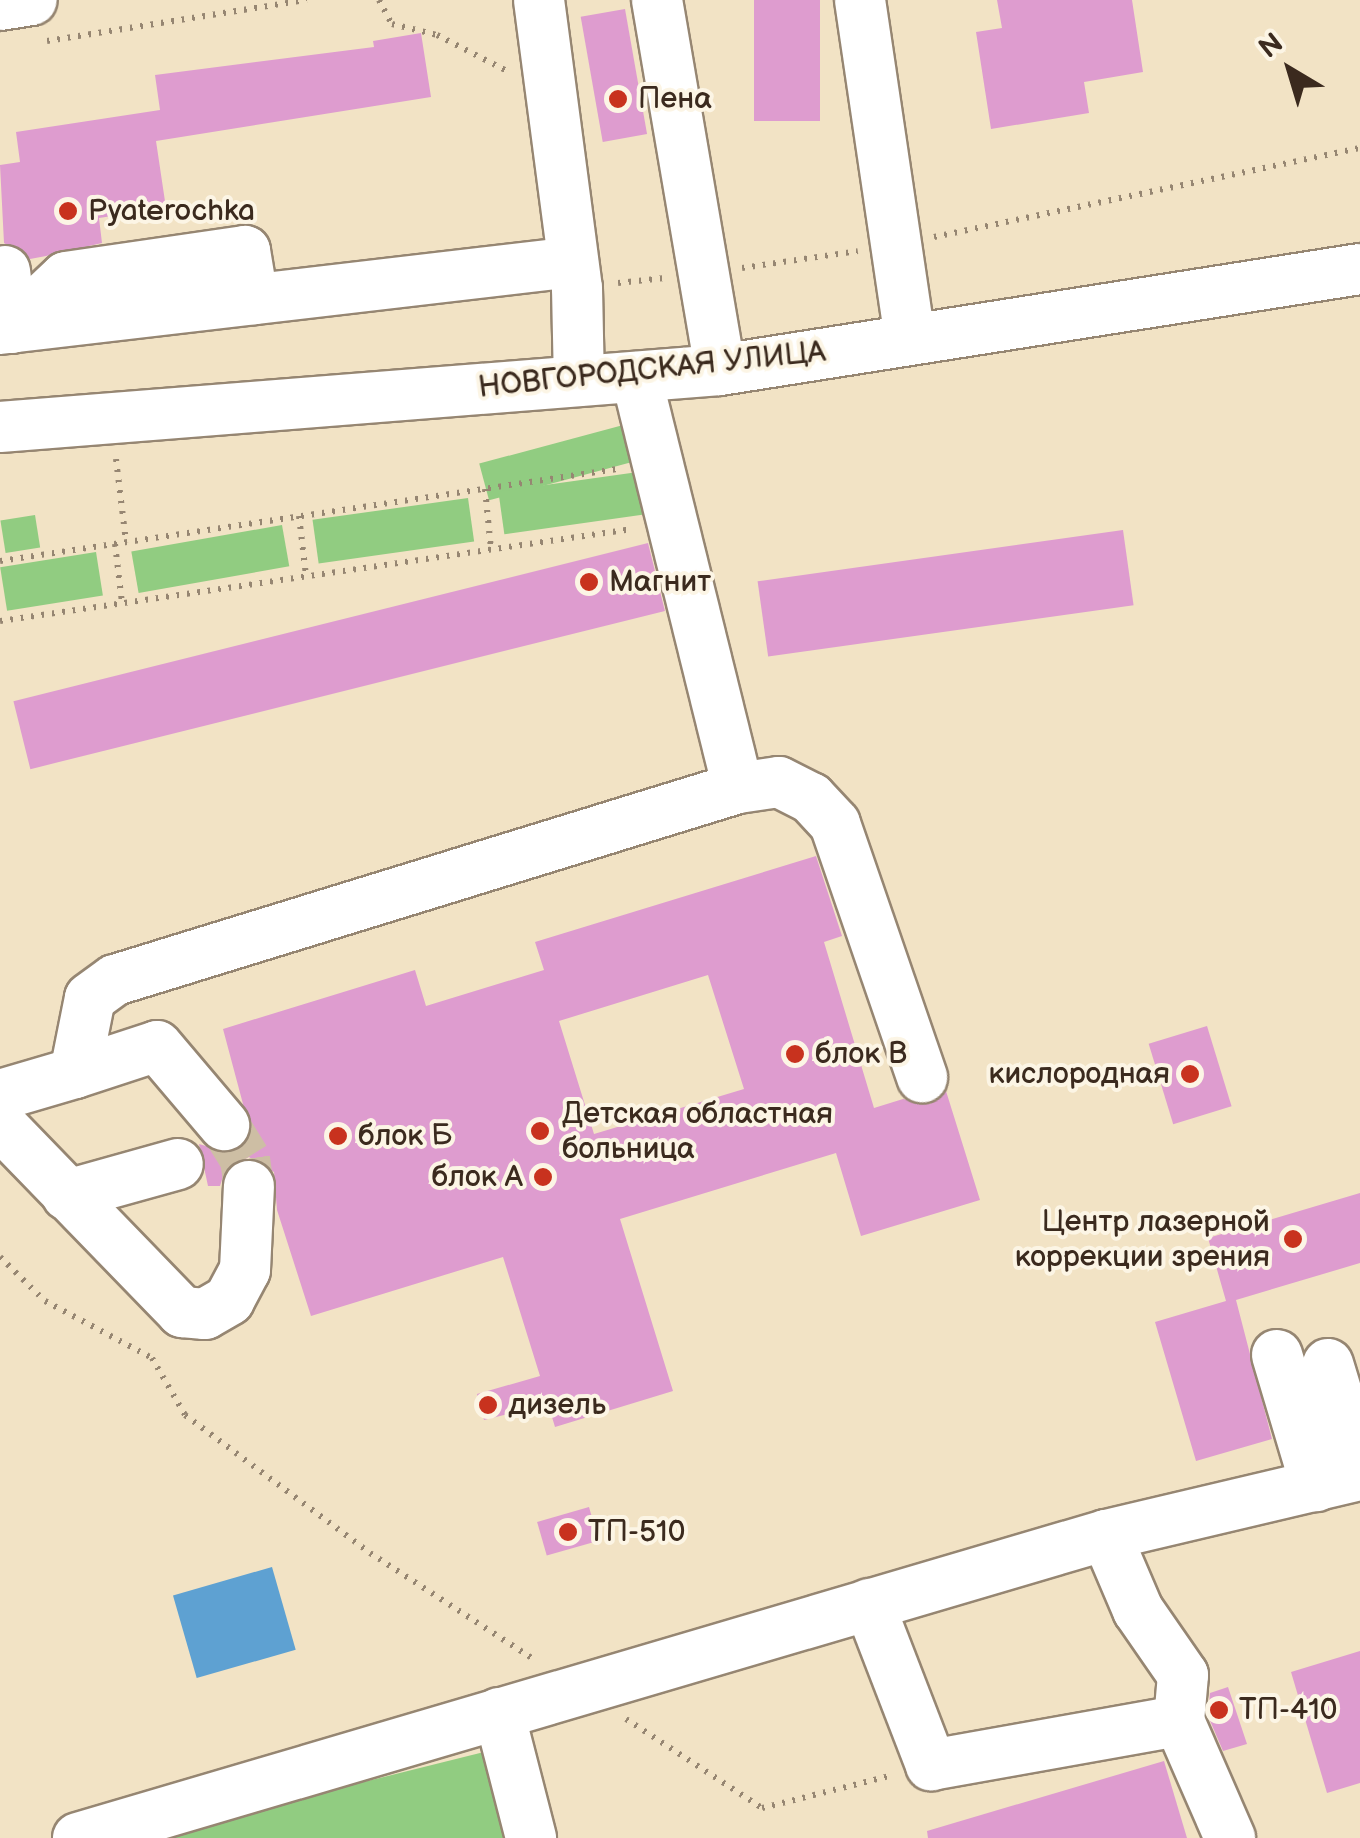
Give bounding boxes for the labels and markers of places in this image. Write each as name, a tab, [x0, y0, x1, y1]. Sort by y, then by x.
place label: Пена	[638, 81, 712, 117]
marker: Пена	[607, 88, 629, 110]
place label: Pyaterochka	[88, 193, 255, 229]
marker: Pyaterochka	[57, 200, 79, 222]
place label: Магнит	[609, 564, 711, 600]
marker: Магнит	[578, 571, 600, 593]
place label: блок В	[815, 1036, 907, 1072]
marker: блок В	[784, 1043, 806, 1065]
place label: кислородная	[989, 1056, 1170, 1092]
marker: кислородная	[1179, 1063, 1201, 1085]
place label: Детская областная больница	[562, 1096, 833, 1166]
place label: блок Б	[358, 1118, 452, 1154]
marker: Детская областная больница	[527, 1118, 553, 1144]
marker: блок Б	[327, 1125, 349, 1147]
place label: блок А	[432, 1159, 523, 1195]
marker: блок А	[532, 1166, 554, 1188]
place label: Центр лазерной коррекции зрения	[1015, 1204, 1270, 1274]
marker: Центр лазерной коррекции зрения	[1280, 1226, 1306, 1252]
place label: дизель	[508, 1387, 606, 1423]
marker: дизель	[477, 1394, 499, 1416]
place label: ТП-510	[588, 1514, 685, 1550]
marker: ТП-510	[557, 1521, 579, 1543]
place label: ТП-410	[1239, 1692, 1337, 1728]
marker: ТП-410	[1208, 1699, 1230, 1721]

